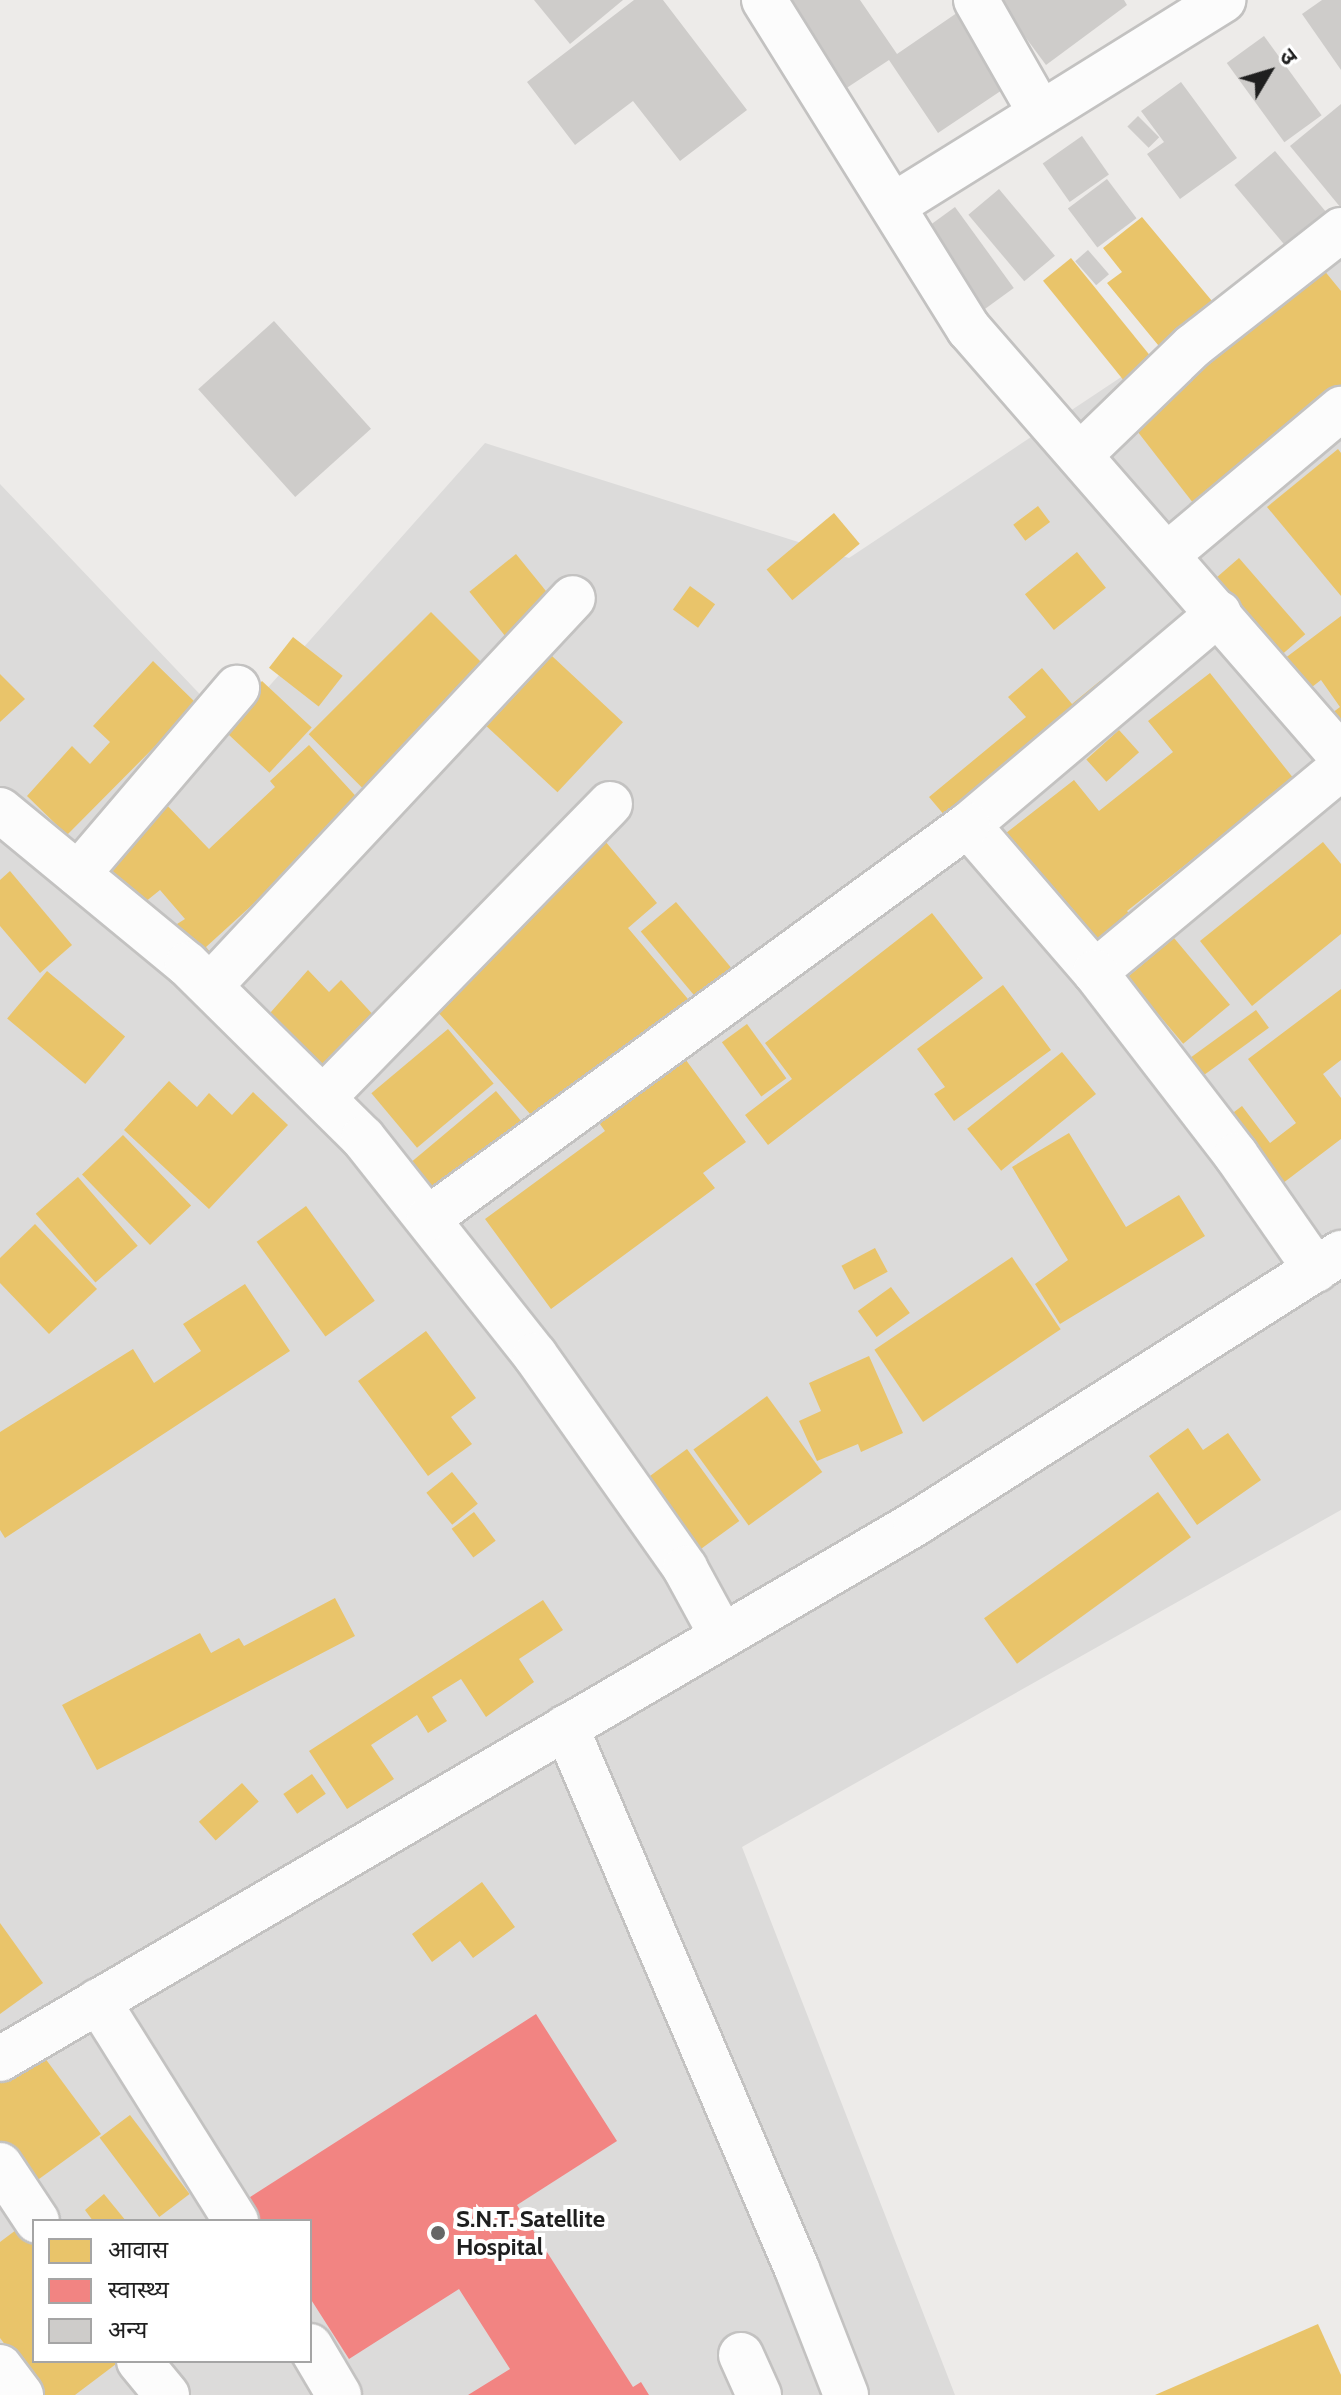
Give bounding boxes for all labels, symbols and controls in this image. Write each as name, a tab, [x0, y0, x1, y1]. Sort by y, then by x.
north arrow	[1229, 32, 1309, 112]
text: उ	[1274, 44, 1303, 70]
place label: S.N.T. Satellite Hospital	[456, 2205, 605, 2261]
legend	[32, 2219, 312, 2363]
marker: S.N.T. Satellite Hospital	[427, 2222, 449, 2244]
text: आवास	[108, 2235, 168, 2264]
text: स्वास्थ्य	[108, 2275, 169, 2304]
text: अन्य	[108, 2315, 147, 2344]

